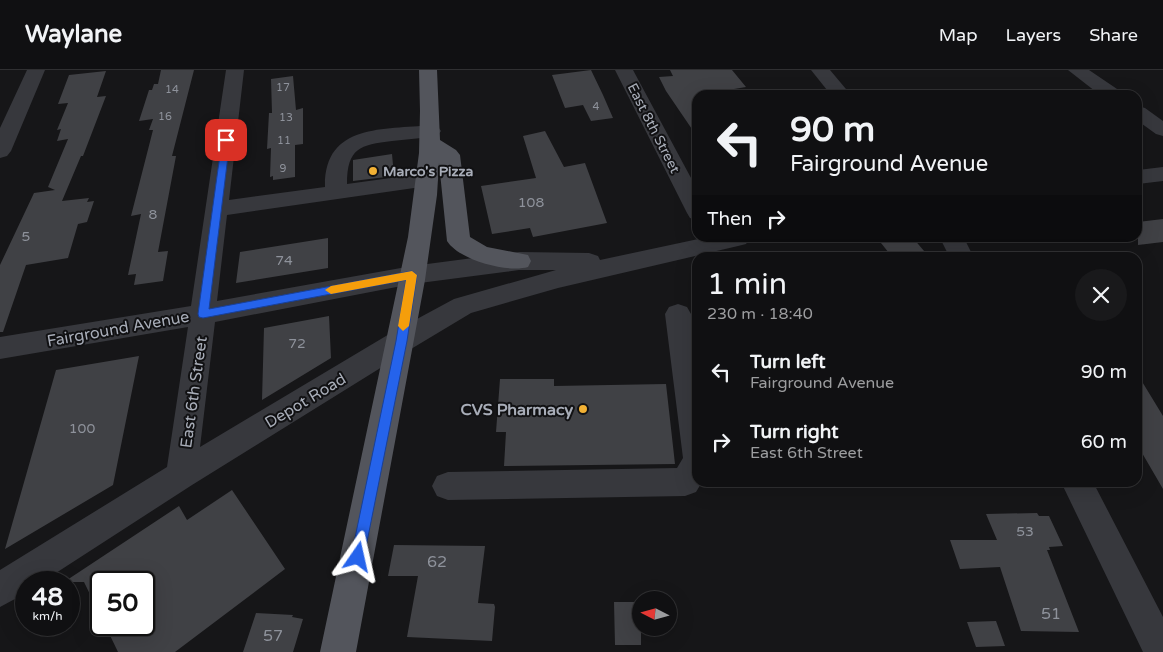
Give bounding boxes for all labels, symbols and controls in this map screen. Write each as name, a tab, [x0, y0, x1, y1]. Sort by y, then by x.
text: Waylane	[25, 20, 122, 49]
text: Map	[939, 24, 978, 46]
text: Layers	[1006, 24, 1061, 46]
text: Share	[1089, 24, 1138, 46]
street label: East 8th Street	[624, 80, 684, 177]
house number: 17	[276, 81, 290, 94]
house number: 14	[165, 83, 179, 96]
house number: 4	[593, 100, 600, 113]
text: 90 m	[790, 109, 875, 151]
house number: 16	[158, 110, 172, 123]
icon: left	[707, 110, 772, 175]
house number: 13	[279, 111, 293, 124]
pin	[205, 119, 247, 161]
icon: arrive	[212, 126, 240, 154]
house number: 11	[277, 134, 291, 147]
text: Fairground Avenue	[790, 151, 988, 177]
house number: 9	[280, 162, 287, 175]
place label: Marco's Pizza	[383, 163, 473, 180]
marker: Marco's Pizza	[367, 165, 379, 177]
house number: 108	[518, 194, 544, 211]
icon: right	[762, 205, 790, 233]
house number: 8	[149, 206, 158, 223]
text: Then	[707, 208, 752, 230]
house number: 5	[22, 228, 30, 245]
house number: 74	[275, 252, 293, 269]
text: 1 min	[707, 266, 787, 303]
button: close	[1075, 269, 1127, 321]
text: 230 m · 18:40	[707, 304, 813, 324]
street label: Fairground Avenue	[45, 307, 191, 351]
street label: East 6th Street	[176, 335, 212, 449]
house number: 72	[288, 335, 306, 352]
text: Turn left	[750, 351, 826, 373]
icon: left	[707, 358, 735, 386]
text: 90 m	[1081, 361, 1127, 383]
street label: Depot Road	[261, 369, 350, 433]
text: Fairground Avenue	[750, 373, 894, 393]
place label: CVS Pharmacy	[461, 400, 573, 420]
marker: CVS Pharmacy	[577, 403, 589, 415]
house number: 100	[69, 420, 95, 437]
text: Turn right	[750, 421, 838, 443]
icon: right	[707, 428, 735, 456]
text: 60 m	[1081, 431, 1127, 453]
text: East 6th Street	[750, 443, 863, 463]
house number: 53	[1016, 523, 1034, 540]
position arrow	[331, 530, 383, 582]
house number: 62	[427, 552, 447, 572]
speed limit sign: 50	[90, 571, 155, 636]
text: 48	[32, 582, 63, 612]
north arrow	[632, 591, 678, 636]
map controls	[632, 591, 677, 636]
house number: 51	[1041, 604, 1061, 624]
text: km/h	[32, 609, 63, 623]
house number: 57	[263, 626, 283, 646]

